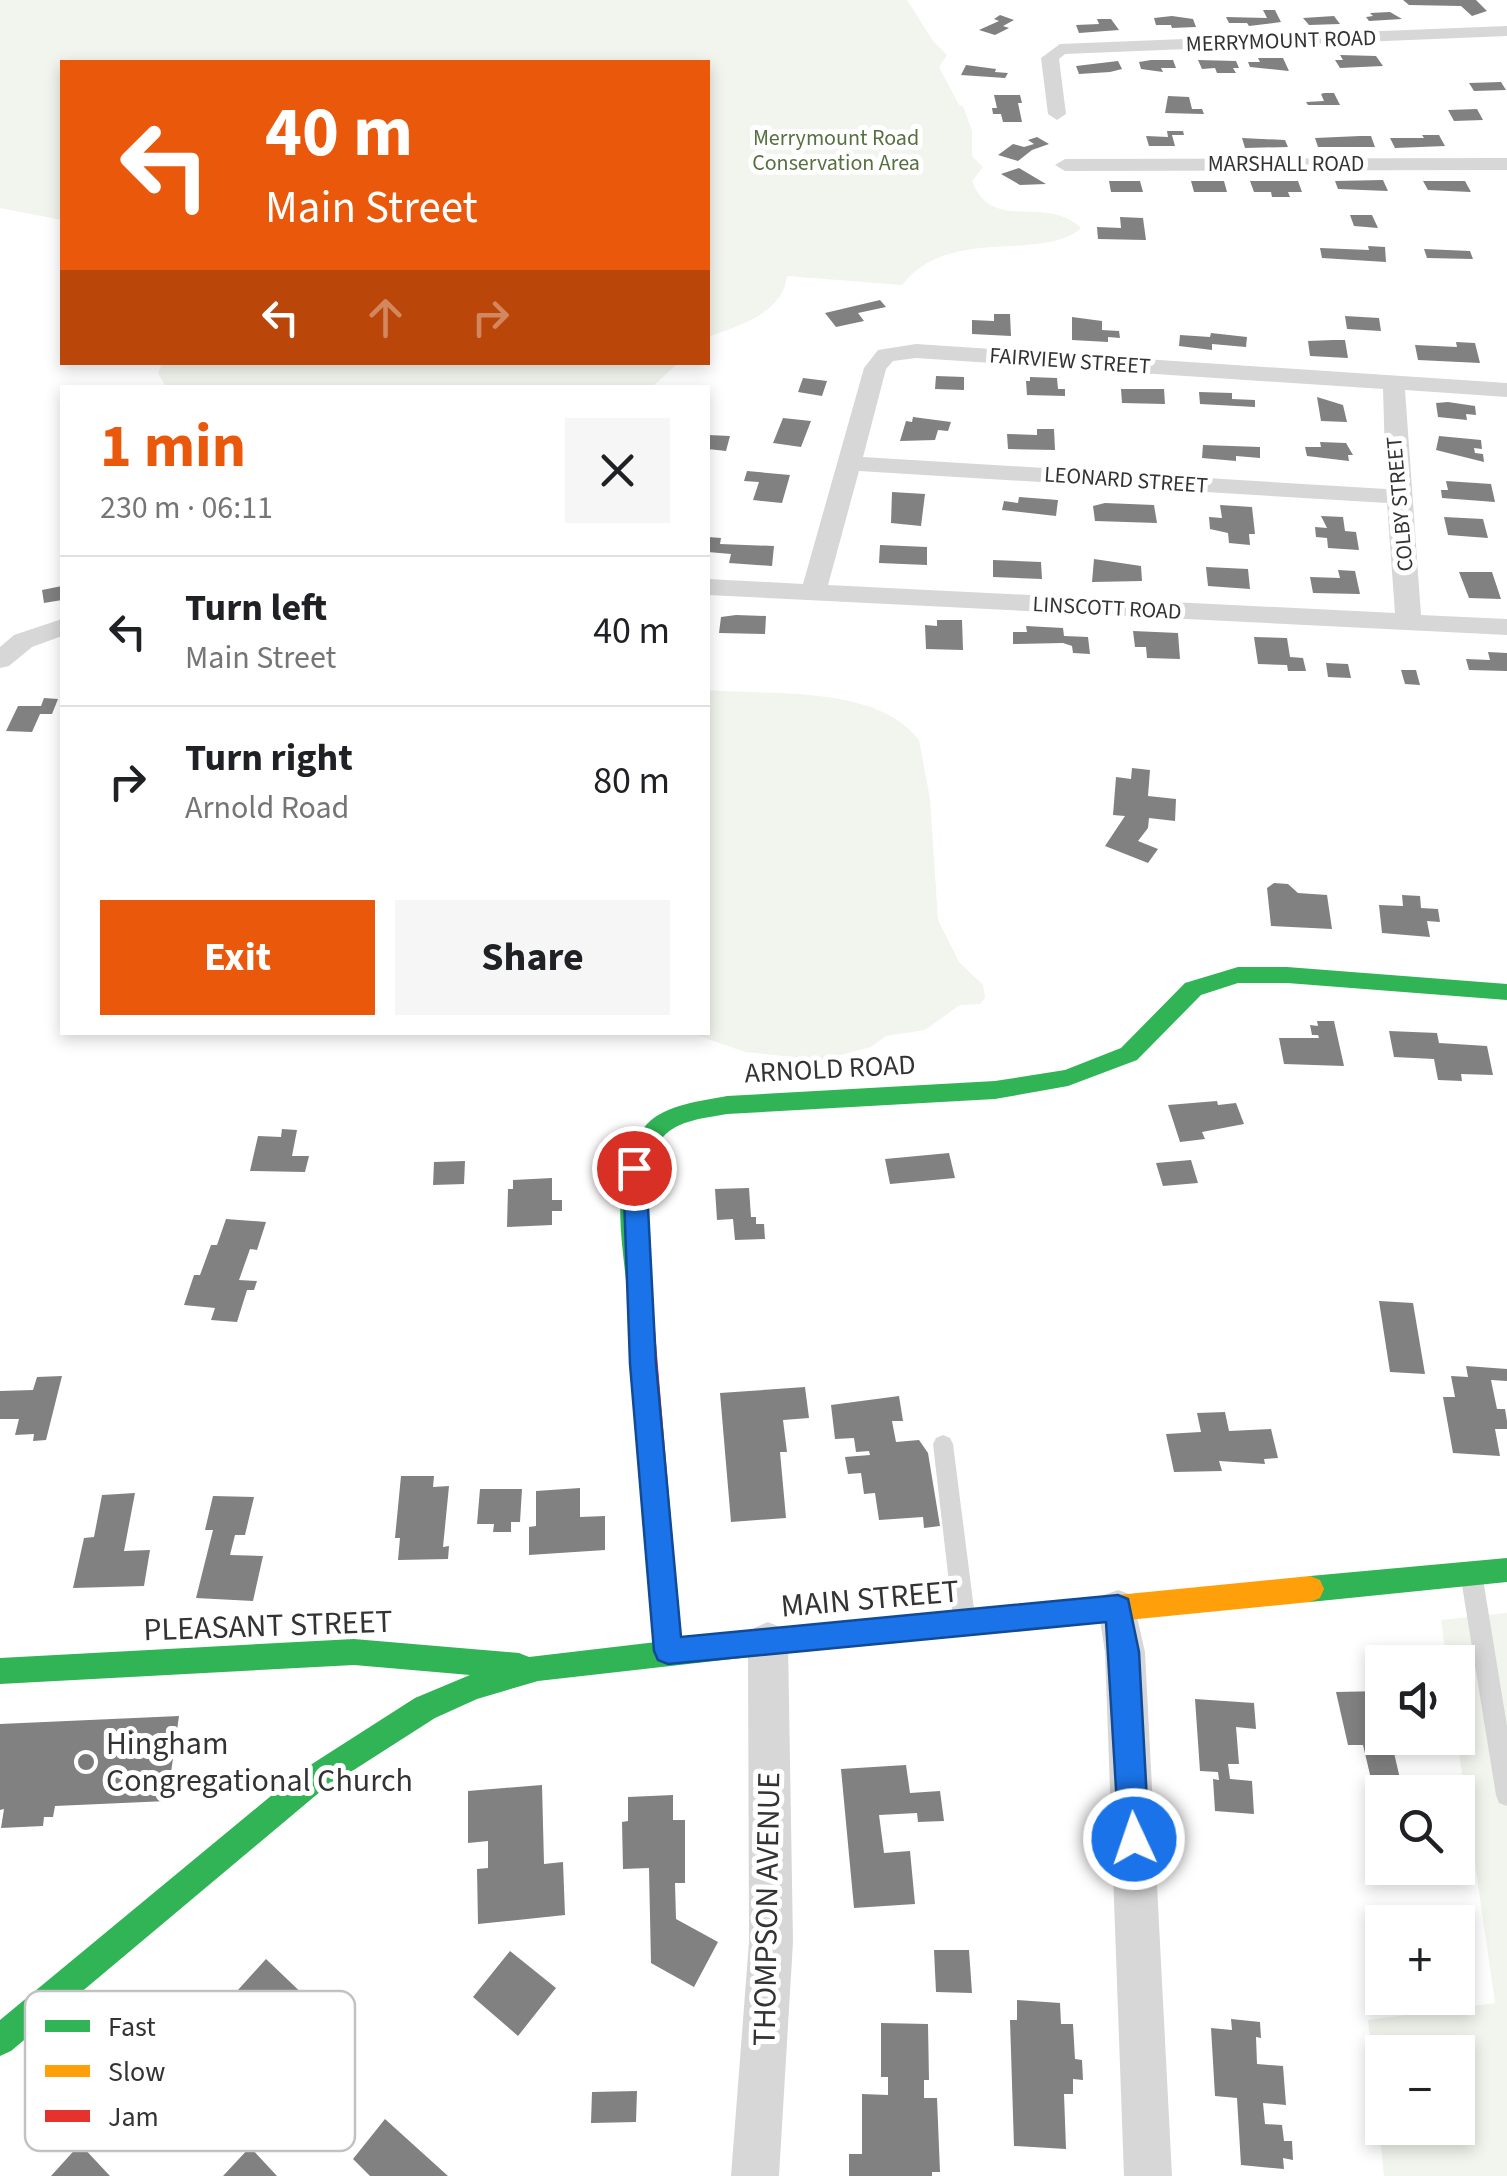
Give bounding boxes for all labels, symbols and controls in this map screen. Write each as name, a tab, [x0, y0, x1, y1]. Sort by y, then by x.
street label: MERRYMOUNT ROAD	[1185, 22, 1377, 60]
text: 40 m	[265, 83, 413, 183]
icon: left	[100, 100, 230, 230]
park label: Merrymount Road Conservation Area	[752, 122, 920, 179]
street label: MARSHALL ROAD	[1208, 148, 1364, 180]
text: Main Street	[265, 176, 478, 240]
icon: left	[253, 290, 308, 345]
icon: ahead	[358, 290, 413, 345]
icon: right	[463, 290, 518, 345]
street label: FAIRVIEW STREET	[988, 339, 1152, 383]
text: 1 min	[100, 405, 246, 490]
button: close	[565, 418, 670, 523]
street label: COLBY STREET	[1378, 435, 1422, 573]
street label: LEONARD STREET	[1043, 458, 1209, 502]
text: 230 m · 06:11	[100, 485, 273, 531]
text: Turn left	[185, 581, 327, 635]
street label: LINSCOTT ROAD	[1032, 588, 1182, 628]
icon: left	[100, 604, 155, 659]
text: 40 m	[593, 604, 670, 658]
text: Main Street	[185, 635, 336, 681]
text: Turn right	[185, 731, 353, 785]
icon: right	[100, 754, 155, 809]
text: 80 m	[593, 754, 670, 808]
text: Arnold Road	[185, 785, 349, 831]
button: Exit	[100, 900, 375, 1015]
button: Share	[395, 900, 670, 1015]
street label: ARNOLD ROAD	[744, 1045, 916, 1093]
pin	[592, 1126, 677, 1211]
icon: arrive	[607, 1141, 662, 1196]
street label: MAIN STREET	[779, 1568, 961, 1630]
street label: PLEASANT STREET	[143, 1599, 393, 1653]
map controls	[1365, 1645, 1475, 2145]
button: sound	[1365, 1645, 1475, 1755]
place label: Hingham Congregational Church	[106, 1721, 413, 1804]
marker: Hingham Congregational Church	[75, 1751, 97, 1773]
street label: THOMPSON AVENUE	[742, 1771, 792, 2047]
button: search	[1365, 1775, 1475, 1885]
position arrow	[1082, 1787, 1186, 1891]
button: +	[1365, 1905, 1475, 2015]
legend	[25, 1991, 355, 2151]
text: Fast	[108, 2007, 156, 2047]
button: −	[1365, 2035, 1475, 2145]
text: Slow	[108, 2052, 165, 2092]
text: Jam	[108, 2097, 159, 2137]

